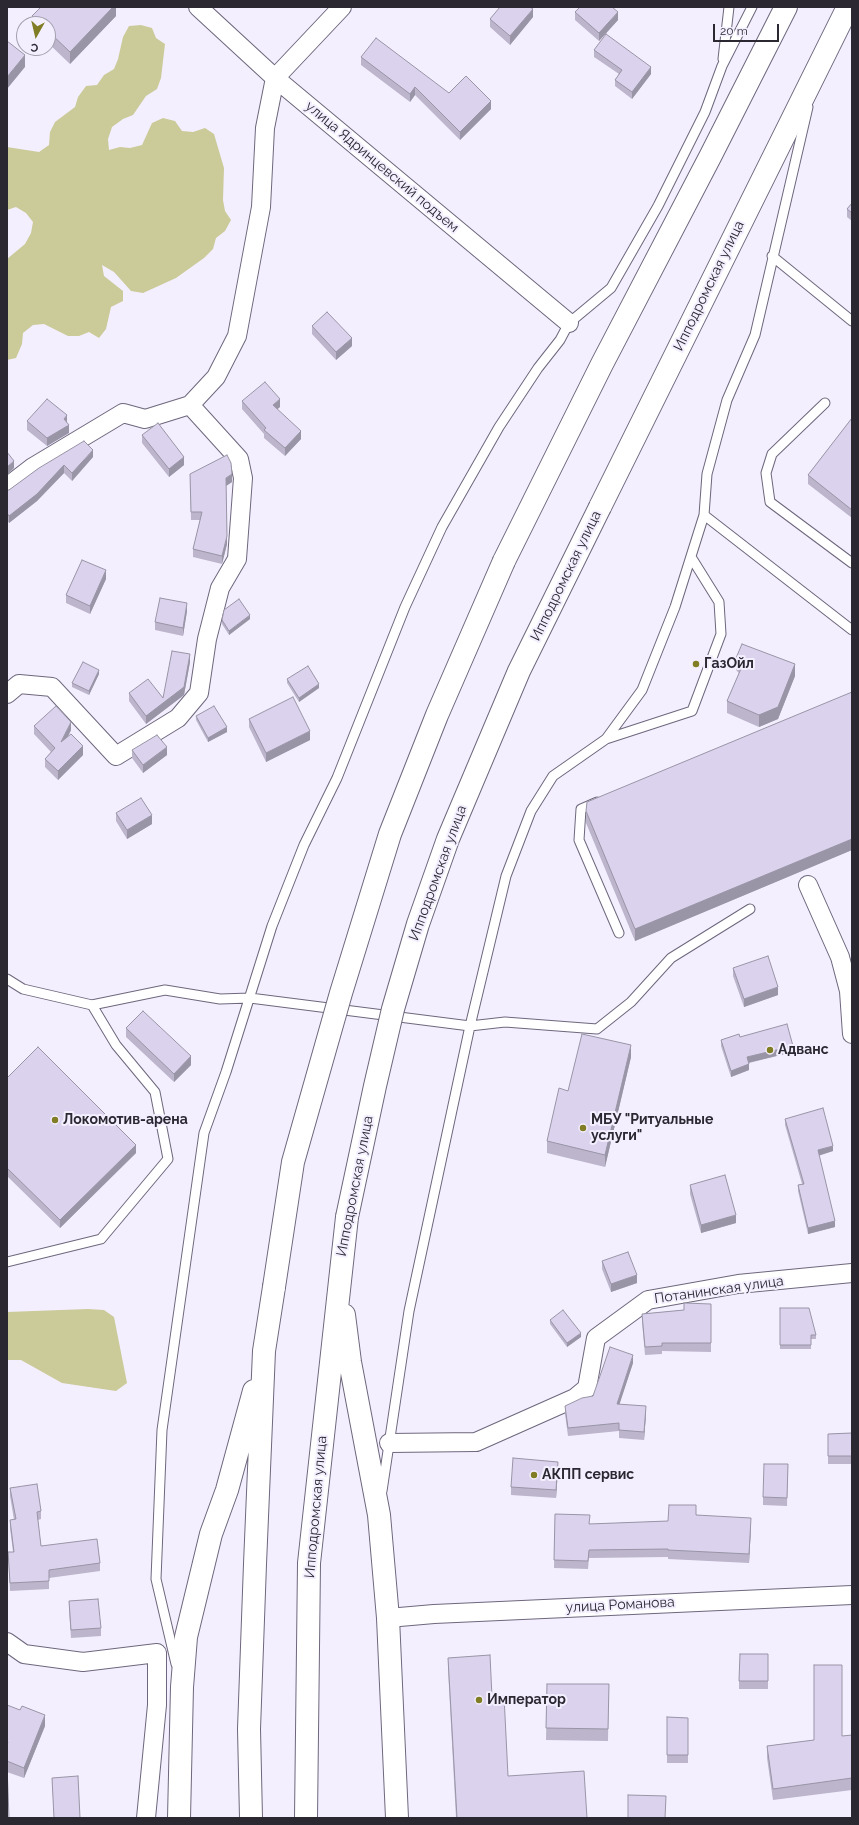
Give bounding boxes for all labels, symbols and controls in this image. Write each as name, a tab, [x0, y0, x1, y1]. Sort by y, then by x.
north arrow	[16, 16, 56, 56]
scale bar	[715, 16, 781, 42]
text: 20 m	[720, 24, 748, 38]
text: С	[30, 40, 39, 54]
street label: улица Ядринцевский подъем	[302, 98, 462, 236]
street label: Ипподромская улица	[670, 218, 748, 354]
street label: Ипподромская улица	[527, 508, 605, 644]
place label: ГазОйл	[704, 656, 754, 672]
marker: ГазОйл	[691, 659, 701, 669]
street label: Ипподромская улица	[406, 803, 470, 943]
place label: Адванс	[778, 1042, 829, 1058]
marker: Адванс	[765, 1045, 775, 1055]
place label: Локомотив-арена	[63, 1112, 188, 1128]
place label: МБУ "Ритуальные услуги"	[591, 1112, 713, 1144]
street label: Ипподромская улица	[333, 1114, 377, 1258]
marker: Локомотив-арена	[50, 1115, 60, 1125]
marker: МБУ "Ритуальные услуги"	[578, 1123, 588, 1133]
street label: Потанинская улица	[653, 1273, 785, 1307]
street label: Ипподромская улица	[301, 1435, 331, 1579]
place label: АКПП сервис	[542, 1467, 634, 1483]
marker: АКПП сервис	[529, 1470, 539, 1480]
street label: улица Романова	[565, 1594, 675, 1616]
place label: Император	[487, 1692, 566, 1708]
marker: Император	[474, 1695, 484, 1705]

